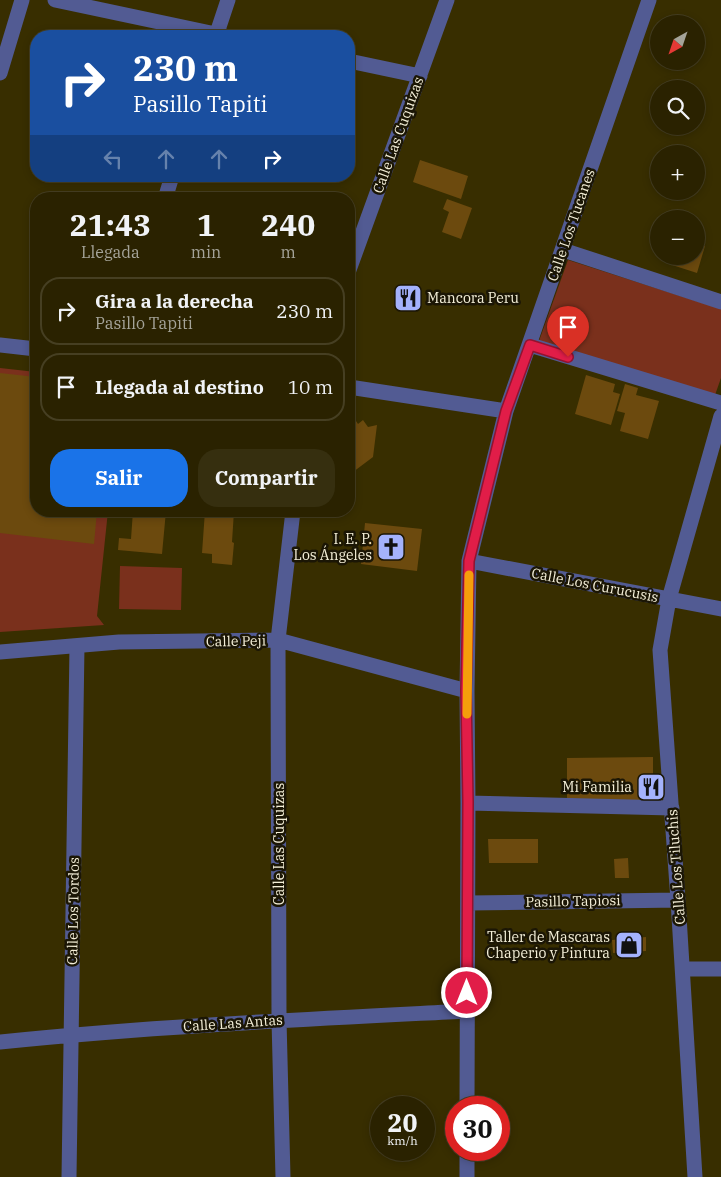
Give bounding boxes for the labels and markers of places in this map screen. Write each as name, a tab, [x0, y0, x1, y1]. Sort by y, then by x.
restaurant icon: Mancora Peru	[393, 283, 423, 313]
place label: Mancora Peru	[427, 289, 519, 307]
pin	[547, 306, 589, 357]
place label: I. E. P. Los Ángeles	[294, 530, 372, 564]
church icon: I. E. P. Los Ángeles	[376, 532, 406, 562]
restaurant icon: Mi Familia	[636, 772, 666, 802]
place label: Mi Familia	[562, 778, 632, 796]
place label: Taller de Mascaras Chaperio y Pintura	[486, 928, 610, 962]
shop icon: Taller de Mascaras Chaperio y Pintura	[614, 930, 644, 960]

